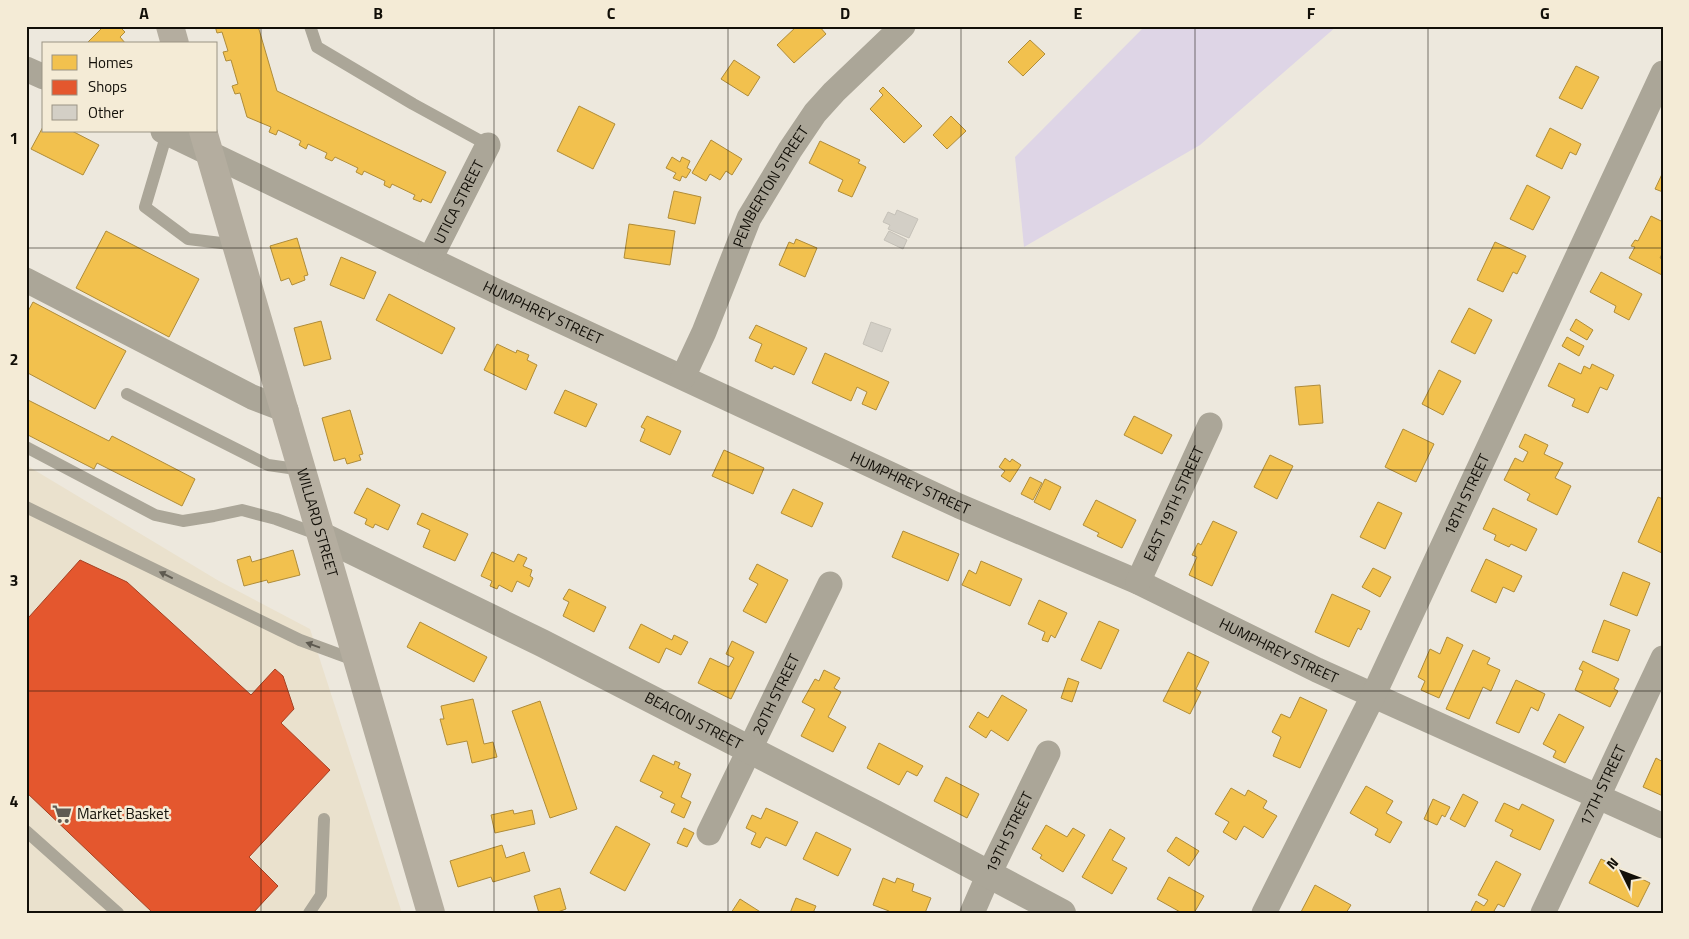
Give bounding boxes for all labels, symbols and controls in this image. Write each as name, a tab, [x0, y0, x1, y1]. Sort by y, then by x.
text: A	[139, 1, 149, 25]
text: B	[373, 1, 383, 25]
text: C	[607, 1, 616, 25]
text: D	[840, 1, 850, 25]
text: E	[1074, 1, 1083, 25]
text: F	[1307, 1, 1316, 25]
text: G	[1540, 1, 1550, 25]
legend	[42, 42, 218, 132]
text: Homes	[88, 51, 133, 74]
text: Shops	[88, 75, 127, 98]
text: Other	[88, 101, 124, 124]
street label: PEMBERTON STREET	[727, 121, 814, 251]
text: 1	[10, 126, 18, 150]
street label: UTICA STREET	[428, 156, 490, 248]
street label: HUMPHREY STREET	[479, 274, 607, 350]
text: 2	[10, 347, 18, 371]
street label: EAST 19TH STREET	[1137, 442, 1210, 565]
street label: HUMPHREY STREET	[846, 445, 974, 521]
street label: 18TH STREET	[1437, 450, 1495, 539]
street label: WILLARD STREET	[291, 465, 344, 580]
text: 3	[10, 568, 18, 592]
one-way arrow	[159, 571, 174, 579]
street label: HUMPHREY STREET	[1215, 612, 1342, 689]
one-way arrow	[305, 641, 320, 649]
street label: 20TH STREET	[746, 650, 805, 739]
street label: BEACON STREET	[641, 686, 747, 755]
street label: 17TH STREET	[1573, 740, 1632, 830]
street label: 19TH STREET	[979, 787, 1039, 877]
text: 4	[10, 789, 19, 813]
place label: Market Basket	[77, 802, 170, 825]
supermarket icon: Market Basket	[51, 803, 73, 825]
north arrow	[1596, 846, 1646, 896]
text: N	[1601, 852, 1623, 874]

